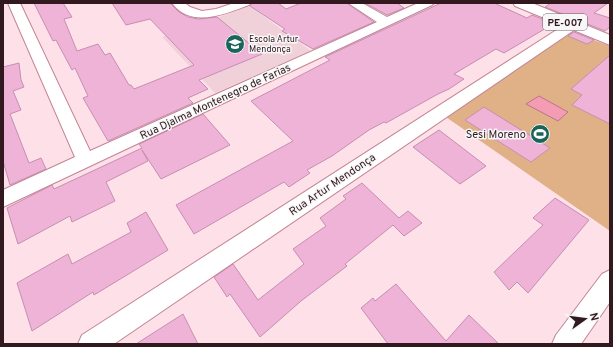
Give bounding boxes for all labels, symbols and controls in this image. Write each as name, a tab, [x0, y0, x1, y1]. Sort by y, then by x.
road number: PE-007	[543, 14, 587, 30]
school or university icon: Escola Artur Mendonça	[224, 33, 246, 55]
place label: Escola Artur Mendonça	[249, 34, 299, 55]
street label: Rua Djalma Montenegro de Farias	[138, 61, 293, 143]
sports icon: Sesi Moreno	[529, 123, 551, 145]
place label: Sesi Moreno	[466, 128, 526, 142]
street label: Rua Artur Mendonça	[287, 151, 379, 219]
north arrow	[565, 299, 605, 339]
text: N	[586, 311, 601, 322]

